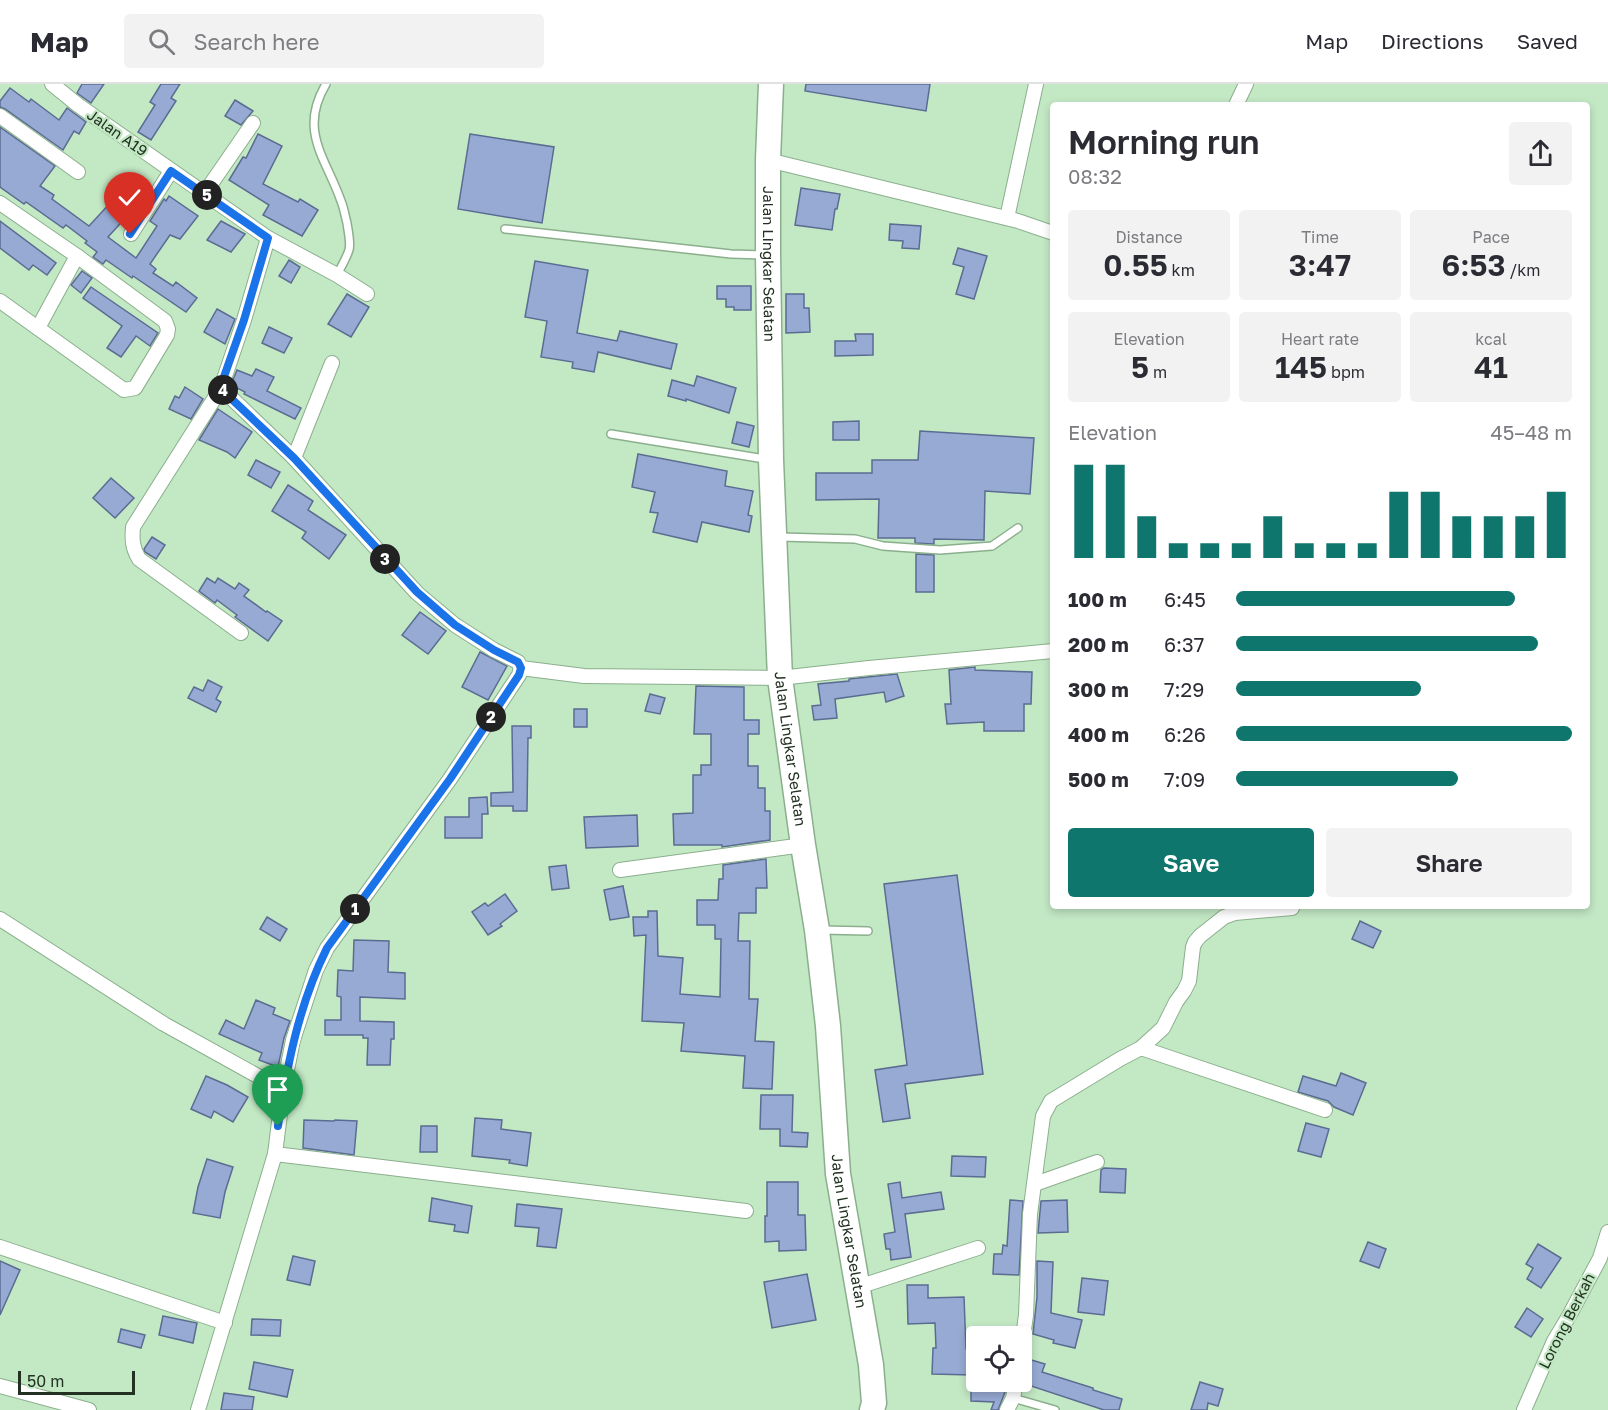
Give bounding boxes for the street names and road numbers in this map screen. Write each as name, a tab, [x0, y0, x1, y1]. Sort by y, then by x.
street label: Jalan A19	[84, 105, 151, 159]
street label: Jalan Lingkar Selatan	[760, 186, 779, 342]
street label: Jalan Lingkar Selatan	[772, 671, 810, 827]
street label: Jalan Lingkar Selatan	[829, 1154, 871, 1309]
street label: Lorong Berkah	[1534, 1270, 1598, 1371]

